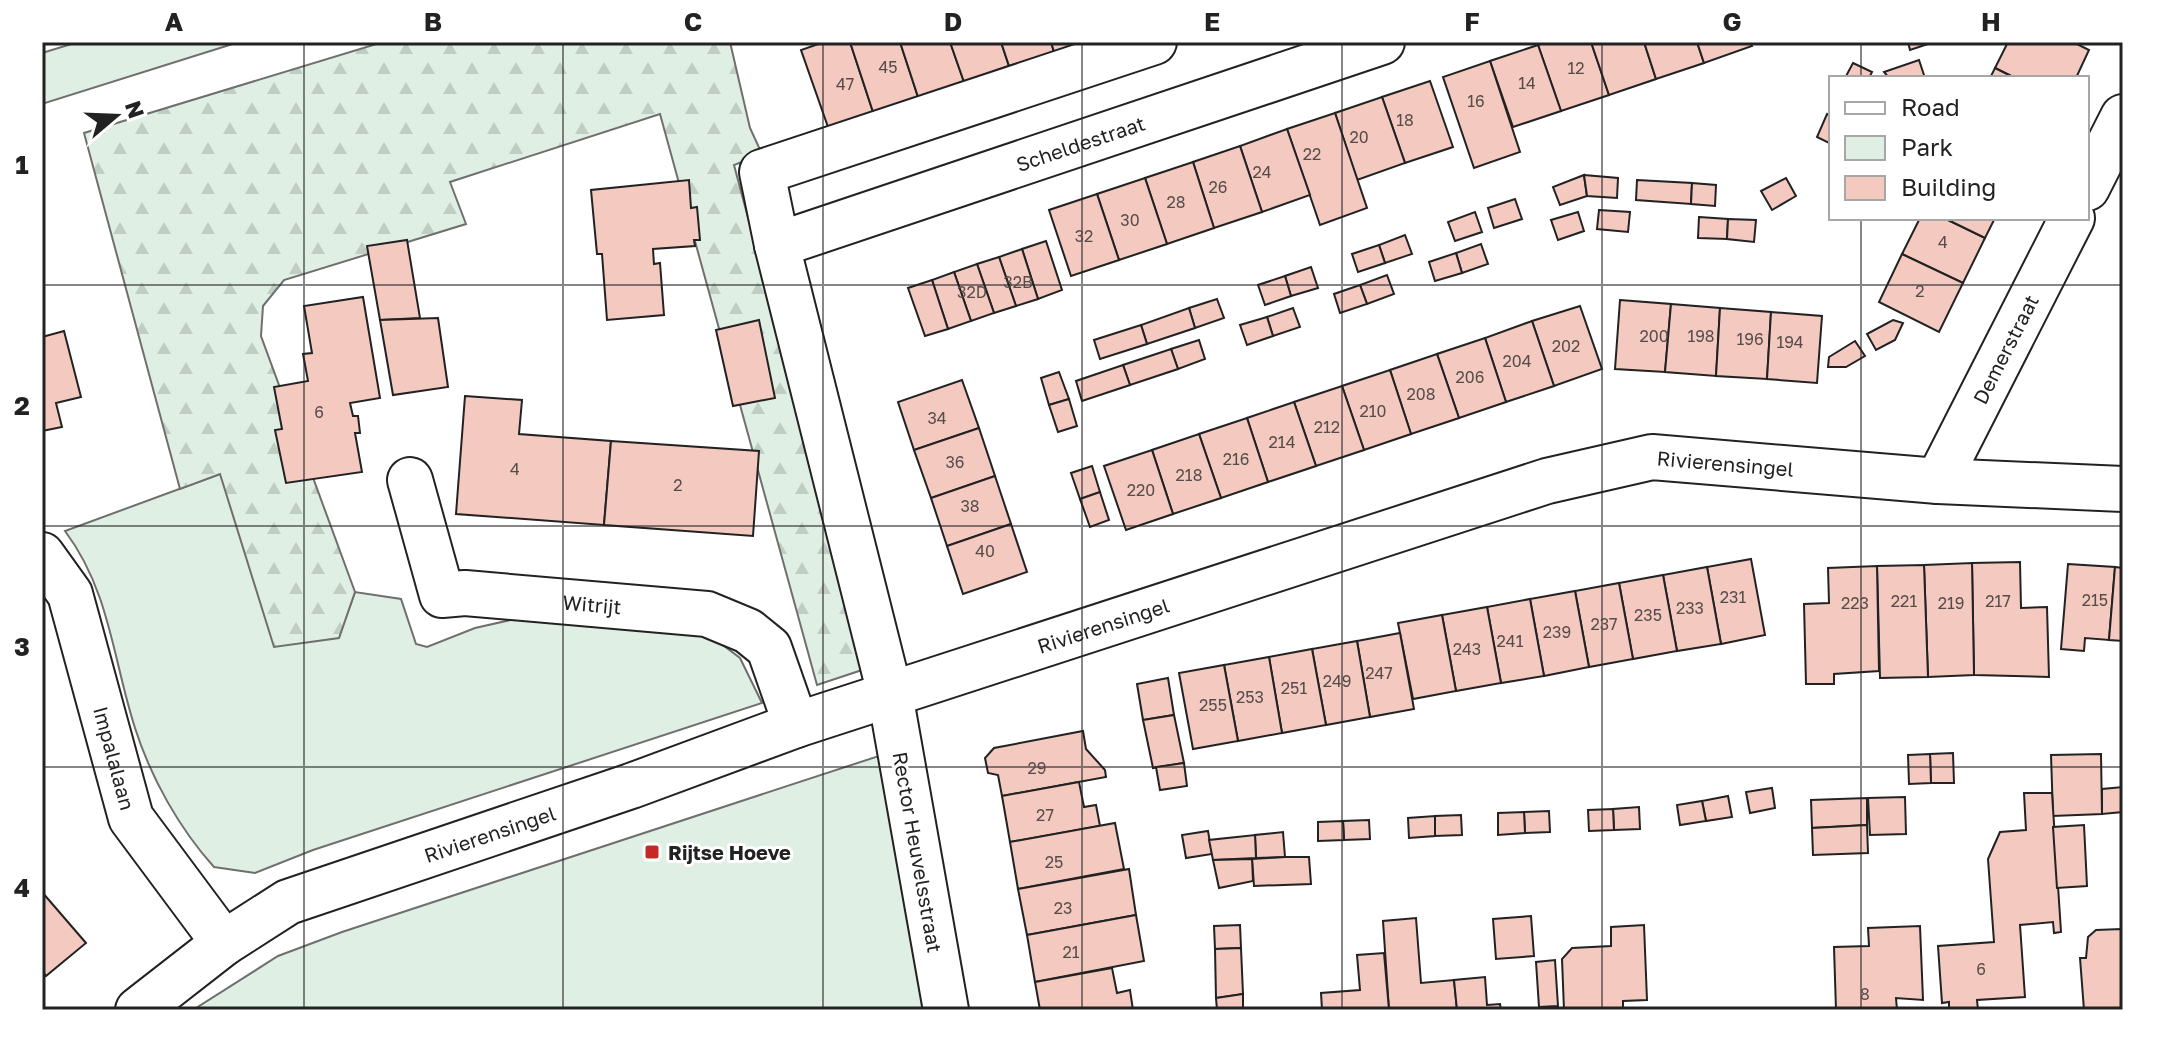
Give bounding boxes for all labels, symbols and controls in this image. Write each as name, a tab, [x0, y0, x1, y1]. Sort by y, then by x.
text: A	[165, 6, 184, 37]
text: B	[424, 6, 442, 37]
text: C	[684, 6, 702, 37]
text: D	[944, 6, 962, 37]
text: E	[1204, 6, 1220, 37]
text: F	[1464, 6, 1480, 37]
text: G	[1722, 6, 1742, 37]
text: H	[1981, 6, 2001, 37]
house number: 45	[878, 57, 898, 77]
house number: 12	[1567, 58, 1585, 78]
house number: 14	[1518, 73, 1536, 93]
house number: 47	[836, 74, 854, 94]
north arrow	[76, 76, 156, 156]
legend	[1829, 76, 2089, 220]
house number: 16	[1467, 91, 1485, 111]
text: Road	[1901, 92, 1960, 121]
text: N	[120, 97, 151, 122]
street label: Scheldestraat	[1013, 110, 1148, 176]
house number: 18	[1396, 110, 1414, 130]
house number: 20	[1349, 127, 1369, 147]
text: Park	[1901, 132, 1953, 161]
house number: 22	[1303, 144, 1321, 164]
text: 1	[15, 149, 29, 180]
house number: 24	[1252, 162, 1272, 182]
text: Building	[1901, 172, 1996, 201]
house number: 26	[1209, 177, 1227, 197]
house number: 28	[1166, 192, 1186, 212]
house number: 30	[1120, 210, 1140, 230]
house number: 32	[1075, 226, 1093, 246]
house number: 4	[1938, 232, 1948, 252]
house number: 32B	[1003, 272, 1033, 292]
house number: 2	[1915, 281, 1925, 301]
house number: 32D	[957, 282, 987, 302]
street label: Demerstraat	[1967, 290, 2043, 408]
house number: 200	[1639, 326, 1669, 346]
house number: 198	[1687, 326, 1715, 346]
house number: 196	[1736, 329, 1764, 349]
house number: 194	[1776, 332, 1804, 352]
house number: 202	[1552, 336, 1580, 356]
house number: 204	[1503, 351, 1531, 371]
house number: 206	[1456, 367, 1484, 387]
house number: 208	[1407, 384, 1435, 404]
text: 2	[14, 390, 30, 421]
house number: 210	[1360, 401, 1386, 421]
house number: 6	[314, 402, 324, 422]
house number: 34	[927, 408, 947, 428]
house number: 212	[1314, 417, 1340, 437]
house number: 214	[1269, 432, 1295, 452]
street label: Rivierensingel	[1656, 445, 1795, 481]
house number: 216	[1223, 449, 1249, 469]
house number: 36	[945, 452, 965, 472]
house number: 4	[510, 459, 520, 479]
house number: 218	[1176, 465, 1202, 485]
house number: 2	[673, 475, 683, 495]
house number: 220	[1127, 480, 1155, 500]
house number: 38	[960, 496, 980, 516]
house number: 40	[975, 541, 995, 561]
house number: 231	[1720, 587, 1746, 607]
street label: Witrijt	[562, 590, 623, 619]
house number: 215	[2082, 590, 2108, 610]
house number: 221	[1891, 591, 1917, 611]
house number: 217	[1985, 591, 2011, 611]
street label: Rivierensingel	[1034, 593, 1172, 658]
house number: 223	[1841, 593, 1869, 613]
house number: 219	[1938, 593, 1964, 613]
house number: 233	[1676, 598, 1704, 618]
house number: 235	[1634, 605, 1662, 625]
house number: 237	[1590, 614, 1618, 634]
house number: 239	[1543, 622, 1571, 642]
text: 3	[14, 631, 30, 662]
house number: 241	[1497, 631, 1524, 651]
house number: 243	[1453, 639, 1481, 659]
house number: 247	[1365, 663, 1393, 683]
house number: 249	[1323, 671, 1351, 691]
house number: 251	[1281, 678, 1307, 698]
house number: 253	[1236, 687, 1264, 707]
house number: 255	[1199, 695, 1227, 715]
street label: Impalalaan	[89, 703, 140, 813]
street label: Rector Heuvelsstraat	[889, 750, 947, 954]
house number: 29	[1028, 758, 1046, 778]
street label: Rivierensingel	[421, 800, 559, 867]
house number: 27	[1036, 805, 1054, 825]
place label: Rijtse Hoeve	[668, 840, 791, 864]
marker: Rijtse Hoeve	[643, 843, 661, 861]
house number: 25	[1045, 852, 1063, 872]
text: 4	[14, 872, 30, 903]
house number: 23	[1054, 898, 1072, 918]
house number: 21	[1062, 942, 1080, 962]
house number: 6	[1976, 959, 1986, 979]
house number: 8	[1860, 984, 1870, 1004]

